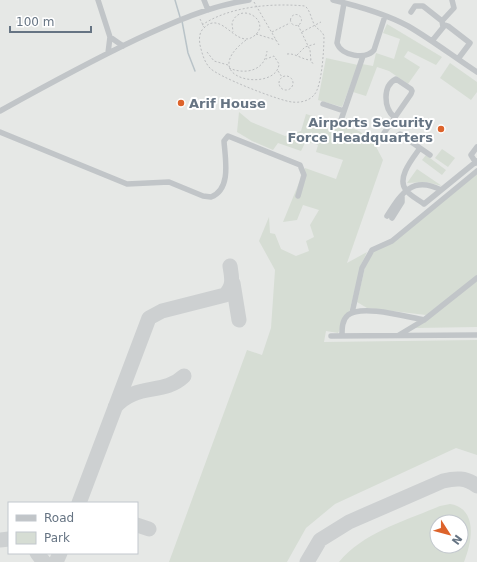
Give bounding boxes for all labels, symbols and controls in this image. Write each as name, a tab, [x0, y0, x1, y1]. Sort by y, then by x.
scale bar	[10, 8, 91, 34]
text: 100 m	[16, 15, 54, 29]
place label: Arif House	[189, 96, 266, 111]
marker: Arif House	[176, 98, 186, 108]
place label: Airports Security Force Headquarters	[288, 115, 434, 145]
marker: Airports Security Force Headquarters	[436, 124, 446, 134]
legend	[8, 502, 138, 554]
text: Road	[44, 511, 74, 525]
north arrow	[429, 514, 469, 554]
text: Park	[44, 531, 70, 545]
text: N	[449, 532, 465, 547]

